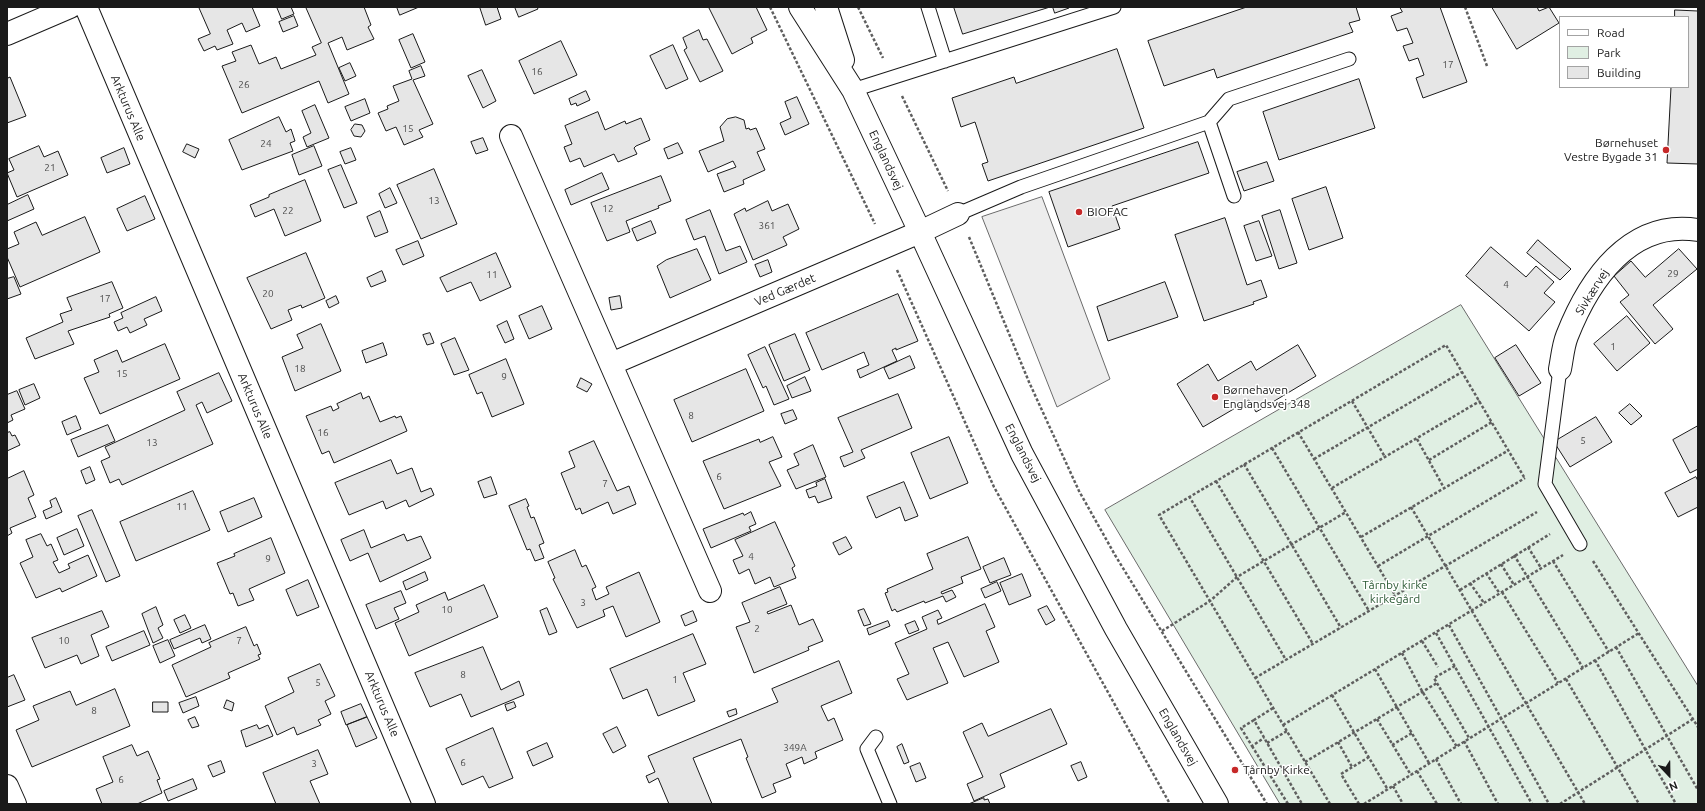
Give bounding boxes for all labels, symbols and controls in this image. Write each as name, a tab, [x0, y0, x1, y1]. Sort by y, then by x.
legend	[1559, 16, 1689, 88]
text: Road	[1597, 26, 1625, 39]
text: Park	[1597, 46, 1621, 59]
house number: 17	[1442, 59, 1454, 71]
house number: 16	[531, 66, 543, 78]
text: Building	[1597, 66, 1641, 79]
street label: Arkturus Alle	[108, 73, 148, 143]
house number: 26	[238, 79, 250, 91]
house number: 15	[402, 123, 414, 135]
street label: Englandsvej	[866, 128, 906, 192]
place label: Børnehuset Vestre Bygade 31	[1564, 136, 1658, 164]
house number: 24	[260, 138, 272, 150]
marker: Børnehuset Vestre Bygade 31	[1661, 145, 1671, 155]
house number: 21	[44, 162, 56, 174]
house number: 13	[428, 195, 440, 207]
house number: 12	[602, 203, 614, 215]
house number: 22	[282, 205, 294, 217]
place label: BIOFAC	[1087, 205, 1128, 219]
marker: BIOFAC	[1074, 207, 1084, 217]
house number: 361	[759, 220, 775, 232]
street label: Sivkærvej	[1572, 266, 1612, 318]
house number: 29	[1667, 268, 1679, 280]
house number: 11	[486, 269, 498, 281]
street label: Ved Gærdet	[752, 271, 818, 309]
house number: 4	[1503, 279, 1509, 291]
house number: 20	[262, 288, 274, 300]
house number: 17	[99, 293, 111, 305]
house number: 1	[1610, 341, 1616, 353]
house number: 18	[294, 363, 306, 375]
house number: 15	[116, 368, 128, 380]
street label: Arkturus Alle	[235, 371, 275, 441]
house number: 9	[501, 371, 507, 383]
place label: Børnehaven Englandsvej 348	[1223, 383, 1310, 411]
marker: Børnehaven Englandsvej 348	[1210, 392, 1220, 402]
house number: 8	[688, 410, 694, 422]
street label: Englandsvej	[1002, 421, 1044, 485]
house number: 16	[317, 427, 329, 439]
house number: 5	[1580, 435, 1586, 447]
house number: 13	[146, 437, 158, 449]
house number: 6	[716, 471, 722, 483]
house number: 7	[602, 478, 608, 490]
house number: 11	[176, 501, 188, 513]
house number: 4	[748, 551, 754, 563]
house number: 9	[265, 553, 271, 565]
park label: Tårnby kirke kirkegård	[1362, 578, 1428, 606]
house number: 3	[580, 597, 586, 609]
house number: 10	[441, 604, 453, 616]
house number: 2	[754, 623, 760, 635]
house number: 10	[58, 635, 70, 647]
house number: 7	[236, 635, 242, 647]
street label: Arkturus Alle	[362, 669, 402, 739]
house number: 8	[460, 669, 466, 681]
house number: 1	[672, 674, 678, 686]
house number: 5	[315, 677, 321, 689]
house number: 8	[91, 705, 97, 717]
street label: Englandsvej	[1156, 706, 1200, 768]
house number: 349A	[783, 742, 807, 754]
north arrow	[1649, 755, 1689, 795]
house number: 6	[460, 757, 466, 769]
house number: 3	[311, 758, 317, 770]
place label: Tårnby Kirke	[1243, 763, 1310, 777]
marker: Tårnby Kirke	[1230, 765, 1240, 775]
house number: 6	[118, 774, 124, 786]
text: N	[1667, 779, 1680, 793]

